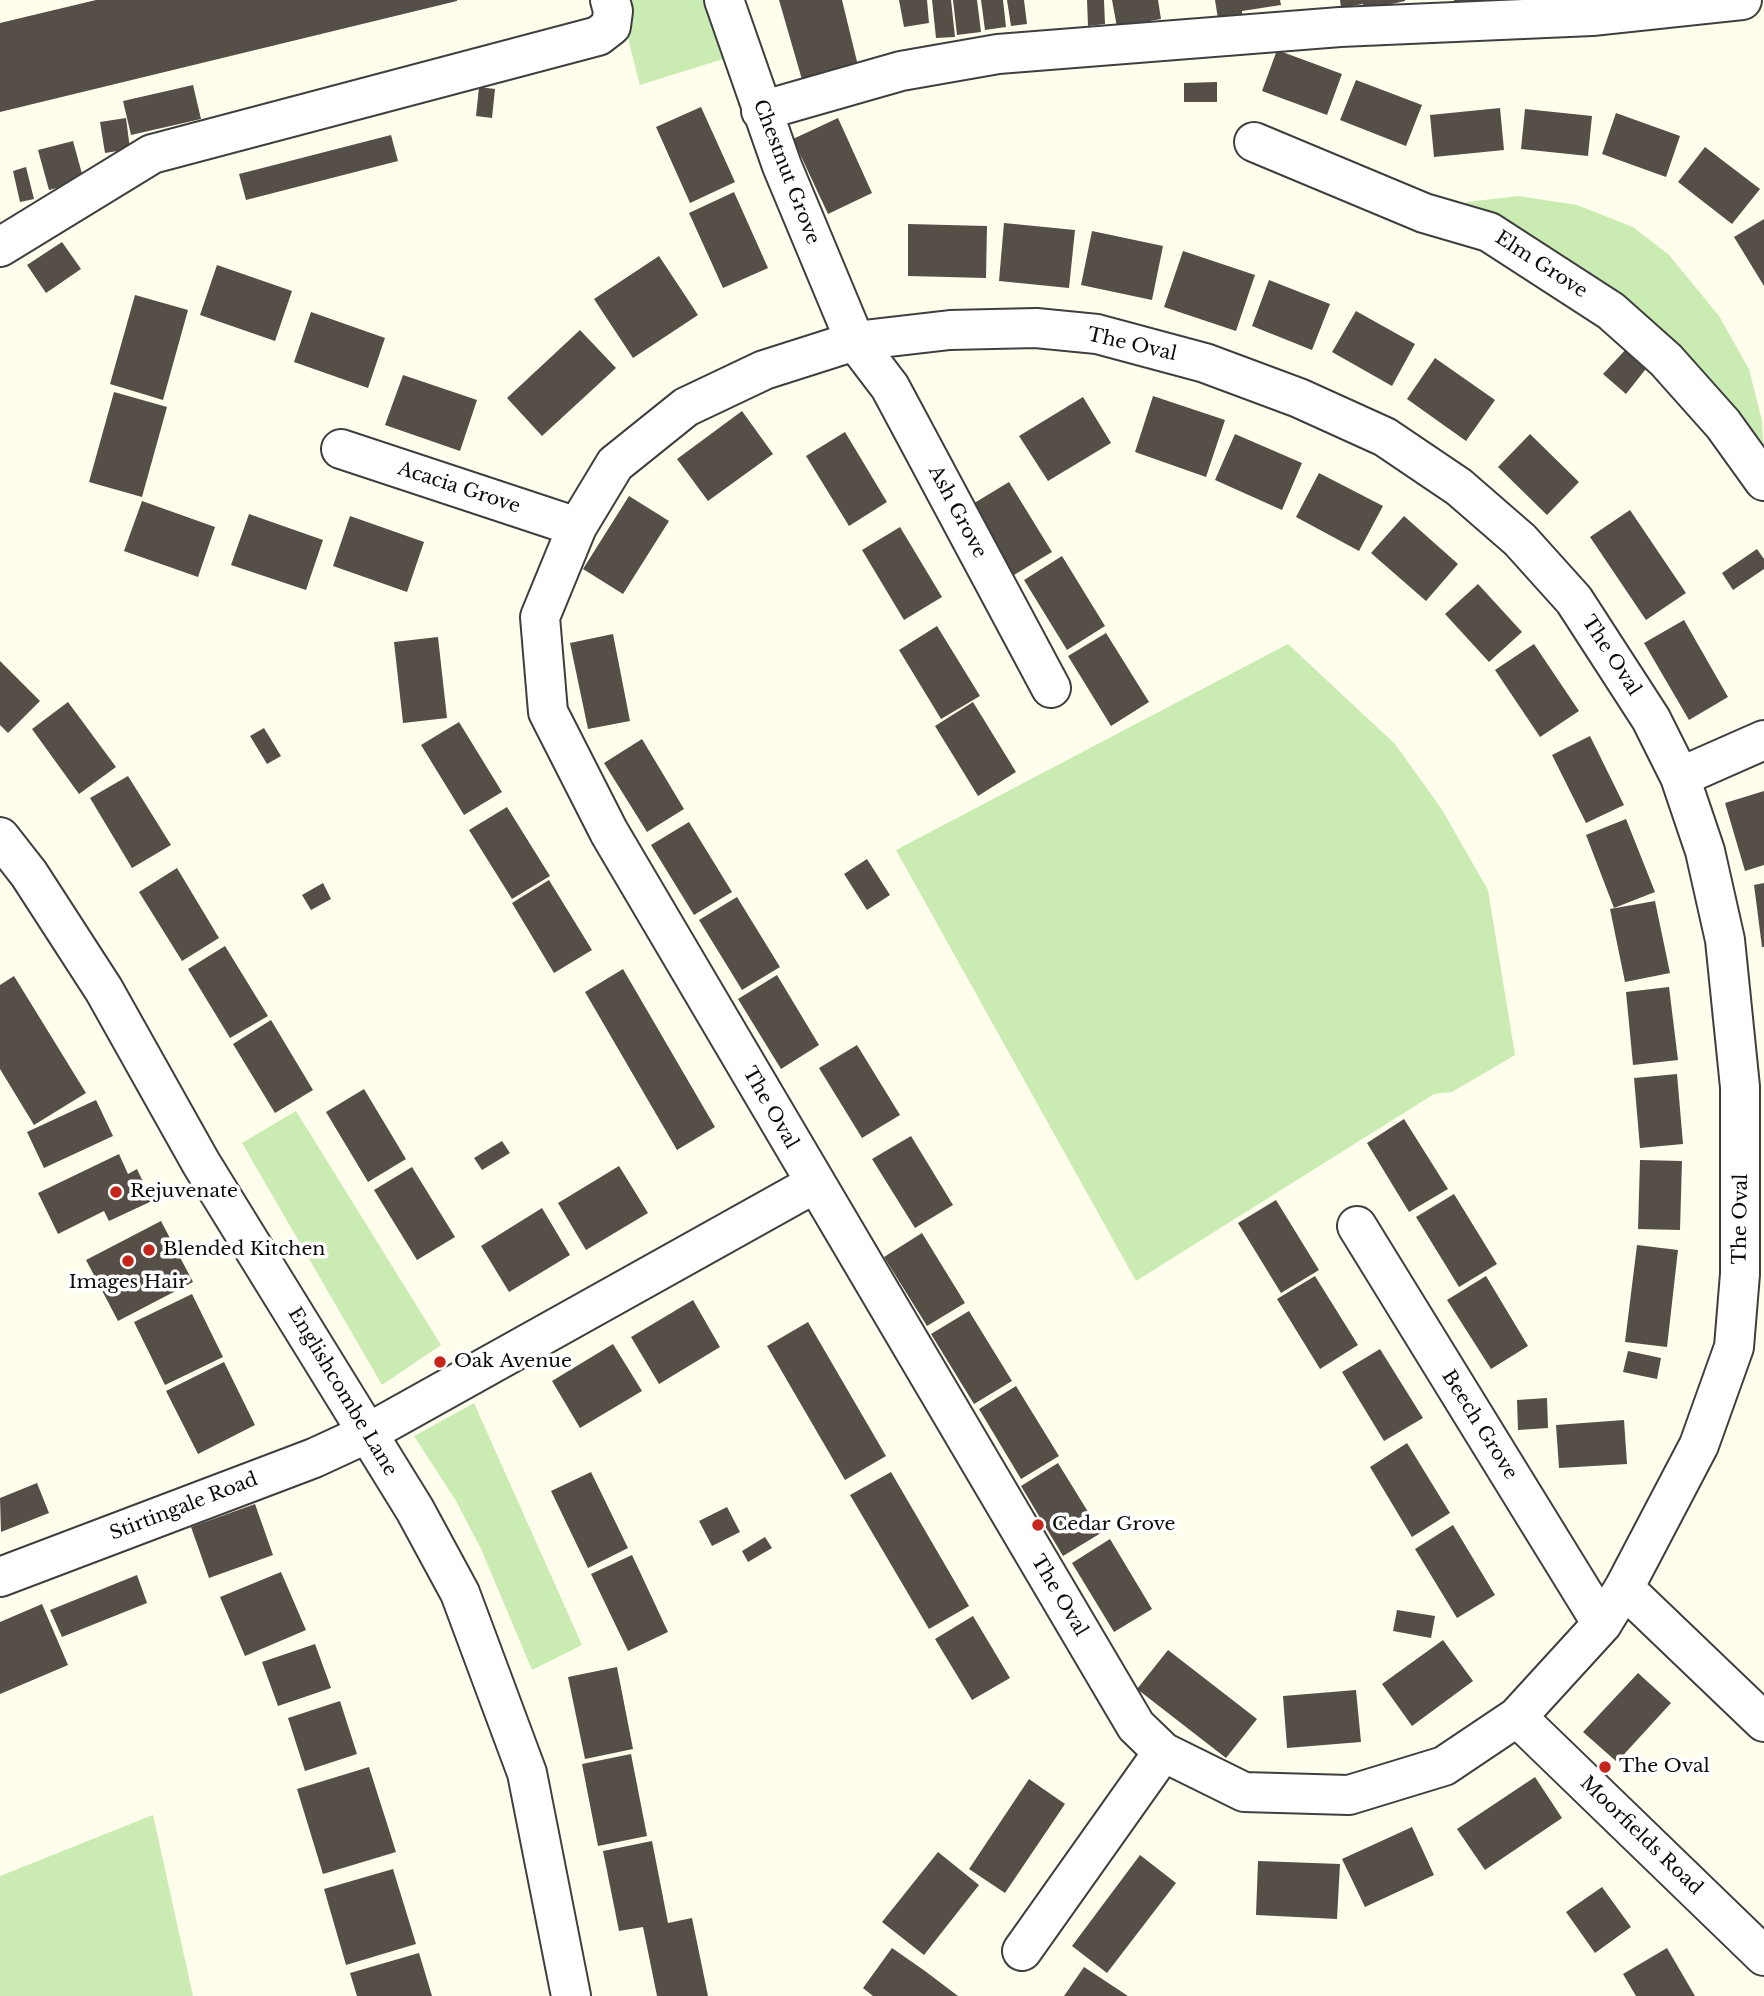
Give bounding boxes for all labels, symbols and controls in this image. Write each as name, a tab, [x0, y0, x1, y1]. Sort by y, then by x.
street label: Chestnut Grove	[748, 97, 824, 247]
street label: Elm Grove	[1491, 227, 1591, 303]
street label: The Oval	[1085, 324, 1179, 366]
street label: Acacia Grove	[395, 458, 523, 518]
street label: Ash Grove	[923, 462, 991, 562]
street label: The Oval	[1577, 612, 1645, 700]
street label: The Oval	[737, 1063, 803, 1153]
street label: The Oval	[1729, 1173, 1753, 1265]
place label: Rejuvenate	[130, 1181, 238, 1203]
marker: Rejuvenate	[108, 1184, 124, 1200]
place label: Blended Kitchen	[163, 1239, 325, 1261]
marker: Blended Kitchen	[141, 1242, 157, 1258]
marker: Images Hair	[120, 1253, 136, 1269]
place label: Images Hair	[69, 1272, 187, 1294]
street label: Englishcombe Lane	[283, 1304, 401, 1480]
place label: Oak Avenue	[454, 1351, 572, 1373]
marker: Oak Avenue	[432, 1354, 448, 1370]
street label: Beech Grove	[1436, 1366, 1522, 1484]
street label: Stirtingale Road	[107, 1468, 261, 1546]
place label: Cedar Grove	[1052, 1514, 1175, 1536]
marker: Cedar Grove	[1030, 1517, 1046, 1533]
street label: The Oval	[1026, 1551, 1092, 1641]
place label: The Oval	[1619, 1756, 1710, 1778]
marker: The Oval	[1597, 1759, 1613, 1775]
street label: Moorfields Road	[1575, 1772, 1707, 1900]

